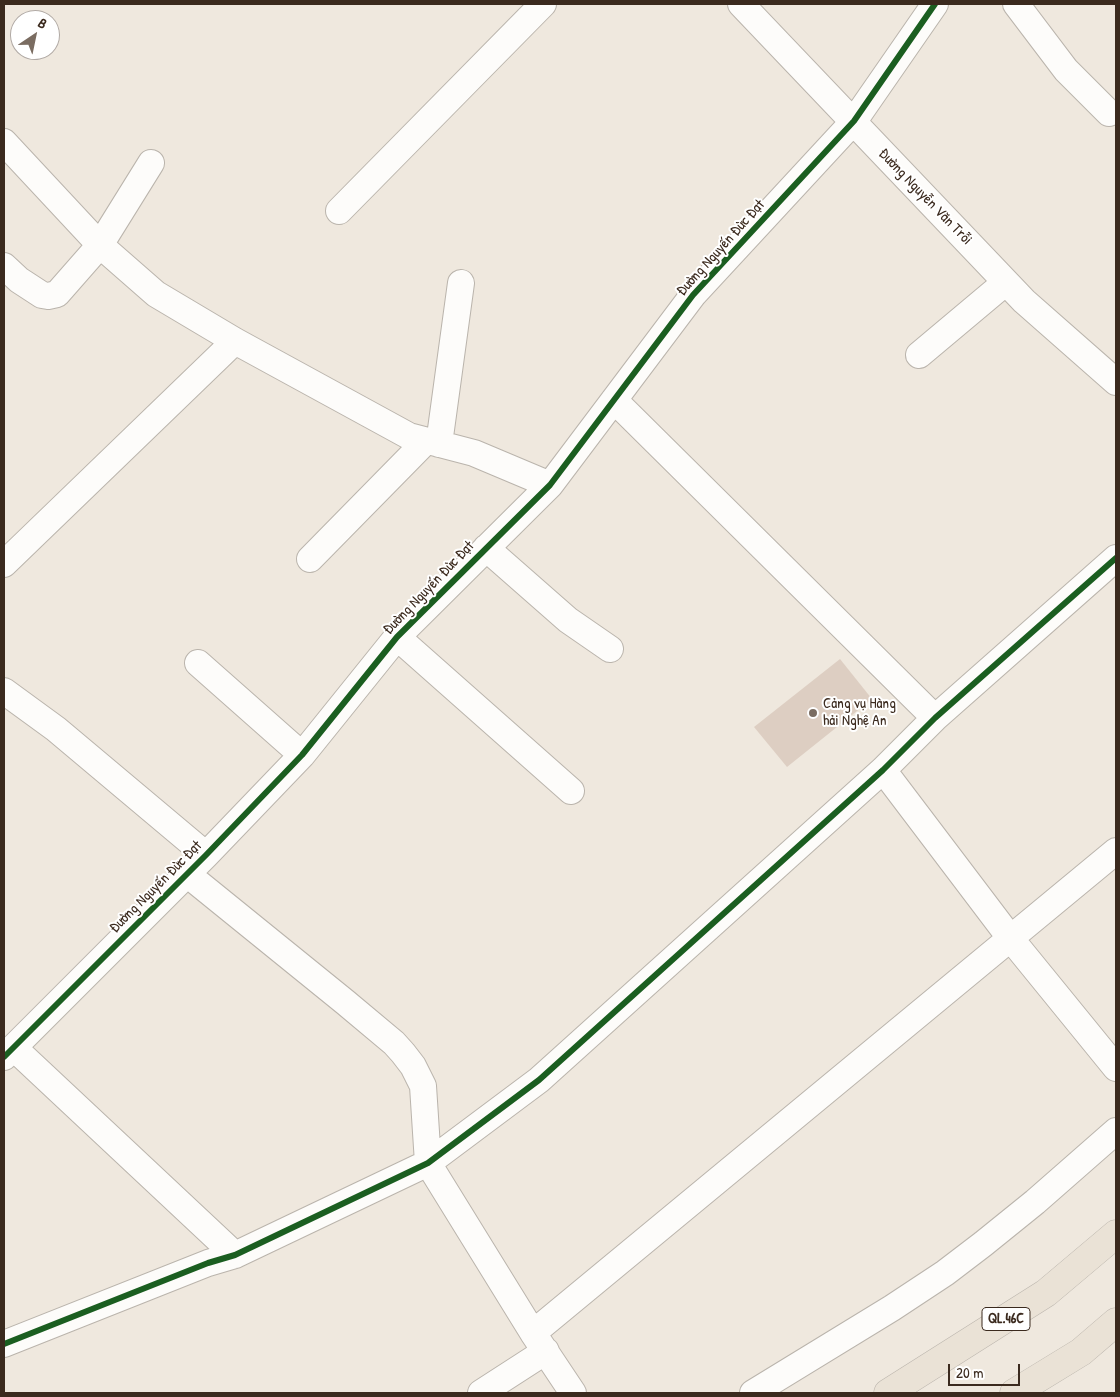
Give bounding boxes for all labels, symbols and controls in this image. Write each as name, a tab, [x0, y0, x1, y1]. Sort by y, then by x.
north arrow	[10, 10, 60, 60]
text: B	[35, 13, 51, 33]
street label: Đường Nguyễn Văn Trỗi	[874, 145, 976, 249]
street label: Đường Nguyến Đừc Đạt	[673, 196, 769, 300]
street label: Đường Nguyến Đừc Đạt	[380, 537, 478, 639]
place label: Cảng vụ Hàng hải Nghệ An	[823, 695, 896, 730]
marker: Cảng vụ Hàng hải Nghệ An	[807, 707, 819, 719]
street label: Đường Nguyến Đừc Đạt	[106, 837, 206, 937]
road number: QL.46C	[982, 1308, 1030, 1330]
scale bar	[950, 1354, 1022, 1386]
text: 20 m	[956, 1362, 983, 1383]

